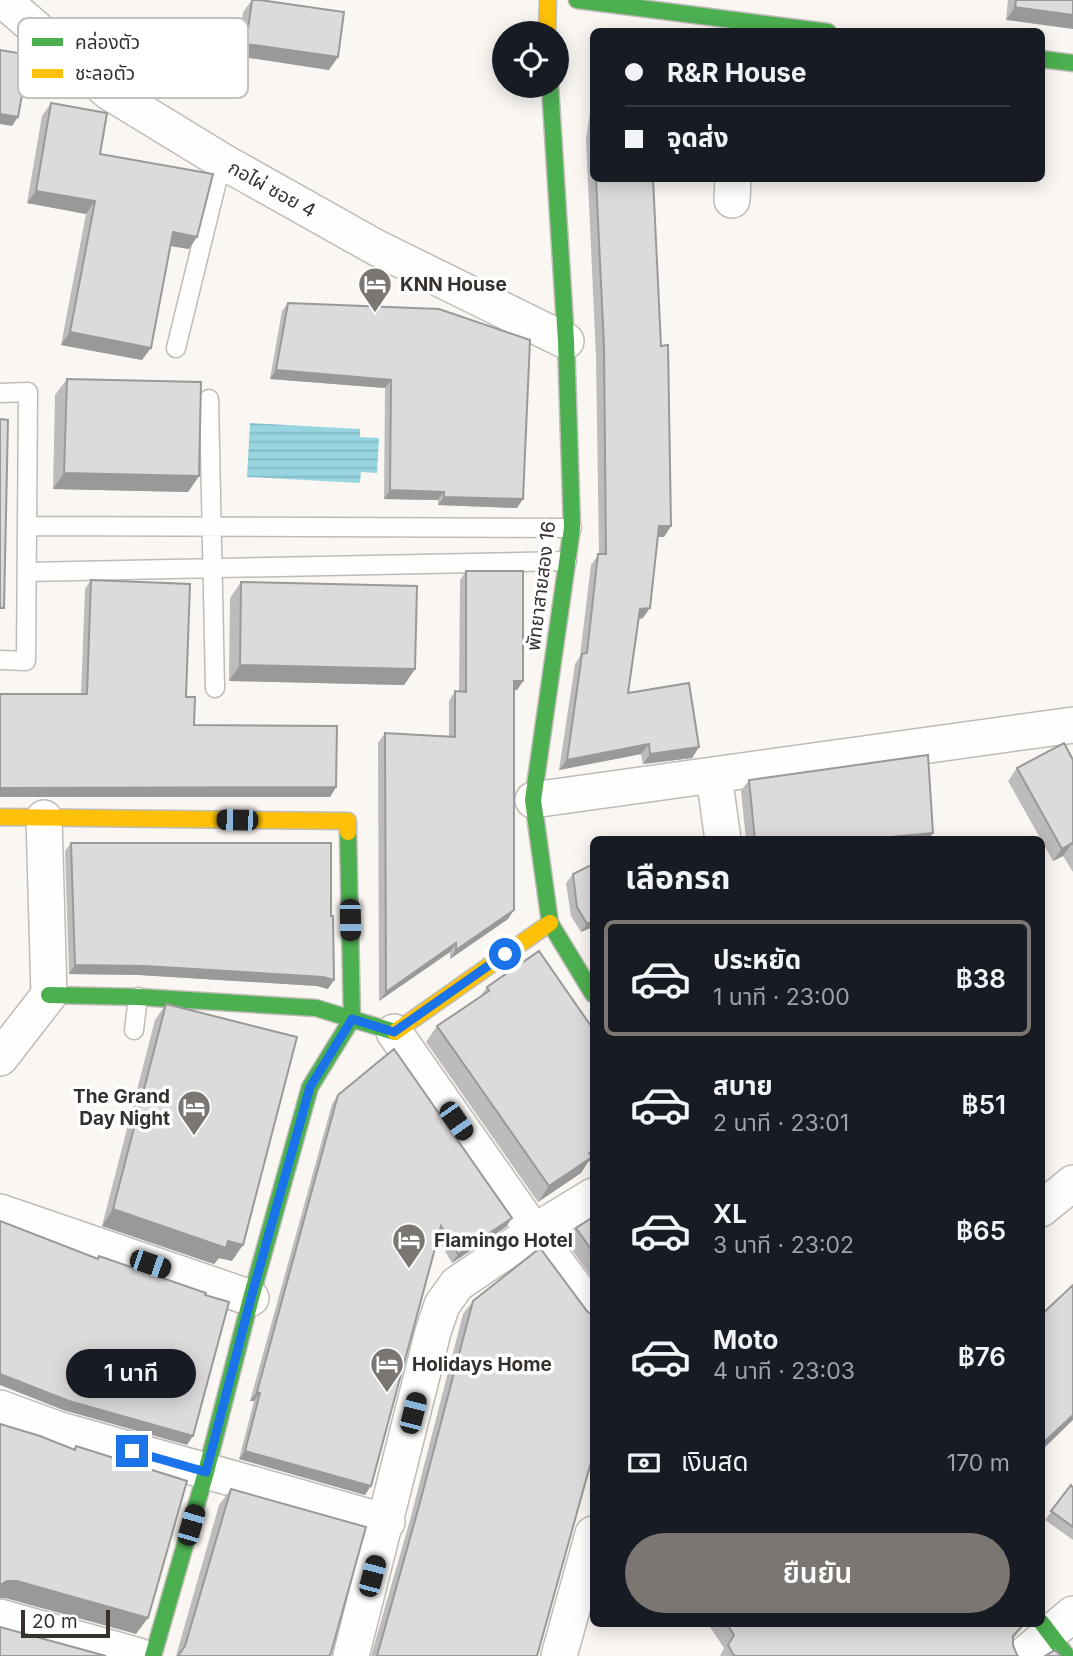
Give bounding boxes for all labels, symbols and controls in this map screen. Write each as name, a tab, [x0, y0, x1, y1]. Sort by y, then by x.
legend	[18, 18, 248, 98]
map controls	[492, 21, 569, 98]
button: locate	[492, 21, 569, 98]
text: คล่องตัว	[75, 31, 140, 54]
text: R&R House	[667, 57, 806, 88]
text: ชะลอตัว	[75, 62, 135, 85]
text: จุดส่ง	[667, 122, 729, 153]
street label: กอไผ่ ซอย 4	[224, 156, 320, 222]
hotel icon: KNN House	[356, 265, 394, 314]
place label: KNN House	[400, 273, 507, 296]
street label: พัทยาสายสอง 16	[522, 520, 560, 652]
car	[216, 809, 259, 831]
text: เลือกรถ	[625, 858, 730, 897]
car	[340, 899, 361, 941]
route start	[489, 938, 521, 970]
text: ประหยัด	[713, 944, 801, 975]
icon: car	[629, 947, 692, 1010]
text: ฿38	[956, 963, 1006, 994]
text: 1 นาที · 23:00	[713, 983, 850, 1011]
text: สบาย	[713, 1070, 773, 1101]
icon: car	[629, 1073, 692, 1136]
place label: The Grand Day Night	[73, 1085, 170, 1130]
hotel icon: The Grand Day Night	[175, 1088, 213, 1137]
text: ฿51	[962, 1089, 1006, 1120]
car	[436, 1098, 477, 1144]
text: 2 นาที · 23:01	[713, 1109, 849, 1137]
text: XL	[713, 1198, 747, 1229]
icon: car	[629, 1199, 692, 1262]
text: ฿65	[956, 1215, 1006, 1246]
hotel icon: Flamingo Hotel	[390, 1221, 428, 1270]
place label: Flamingo Hotel	[434, 1229, 573, 1252]
text: 3 นาที · 23:02	[713, 1231, 854, 1259]
car	[127, 1247, 174, 1281]
text: Moto	[713, 1324, 778, 1355]
icon: car	[629, 1325, 692, 1388]
text: ฿76	[958, 1341, 1006, 1372]
hotel icon: Holidays Home	[368, 1345, 406, 1394]
callout: 1 นาที	[67, 1350, 197, 1398]
place label: Holidays Home	[412, 1353, 552, 1376]
text: 4 นาที · 23:03	[713, 1357, 855, 1385]
text: 1 นาที	[104, 1359, 158, 1387]
car	[398, 1390, 429, 1436]
route end	[116, 1435, 148, 1467]
icon: cash	[625, 1444, 663, 1482]
text: เงินสด	[681, 1446, 748, 1477]
text: 170 m	[947, 1449, 1010, 1477]
car	[176, 1502, 207, 1548]
button: ยืนยัน	[625, 1533, 1010, 1613]
car	[357, 1553, 388, 1599]
scale bar	[21, 1607, 110, 1639]
text: 20 m	[32, 1610, 78, 1633]

